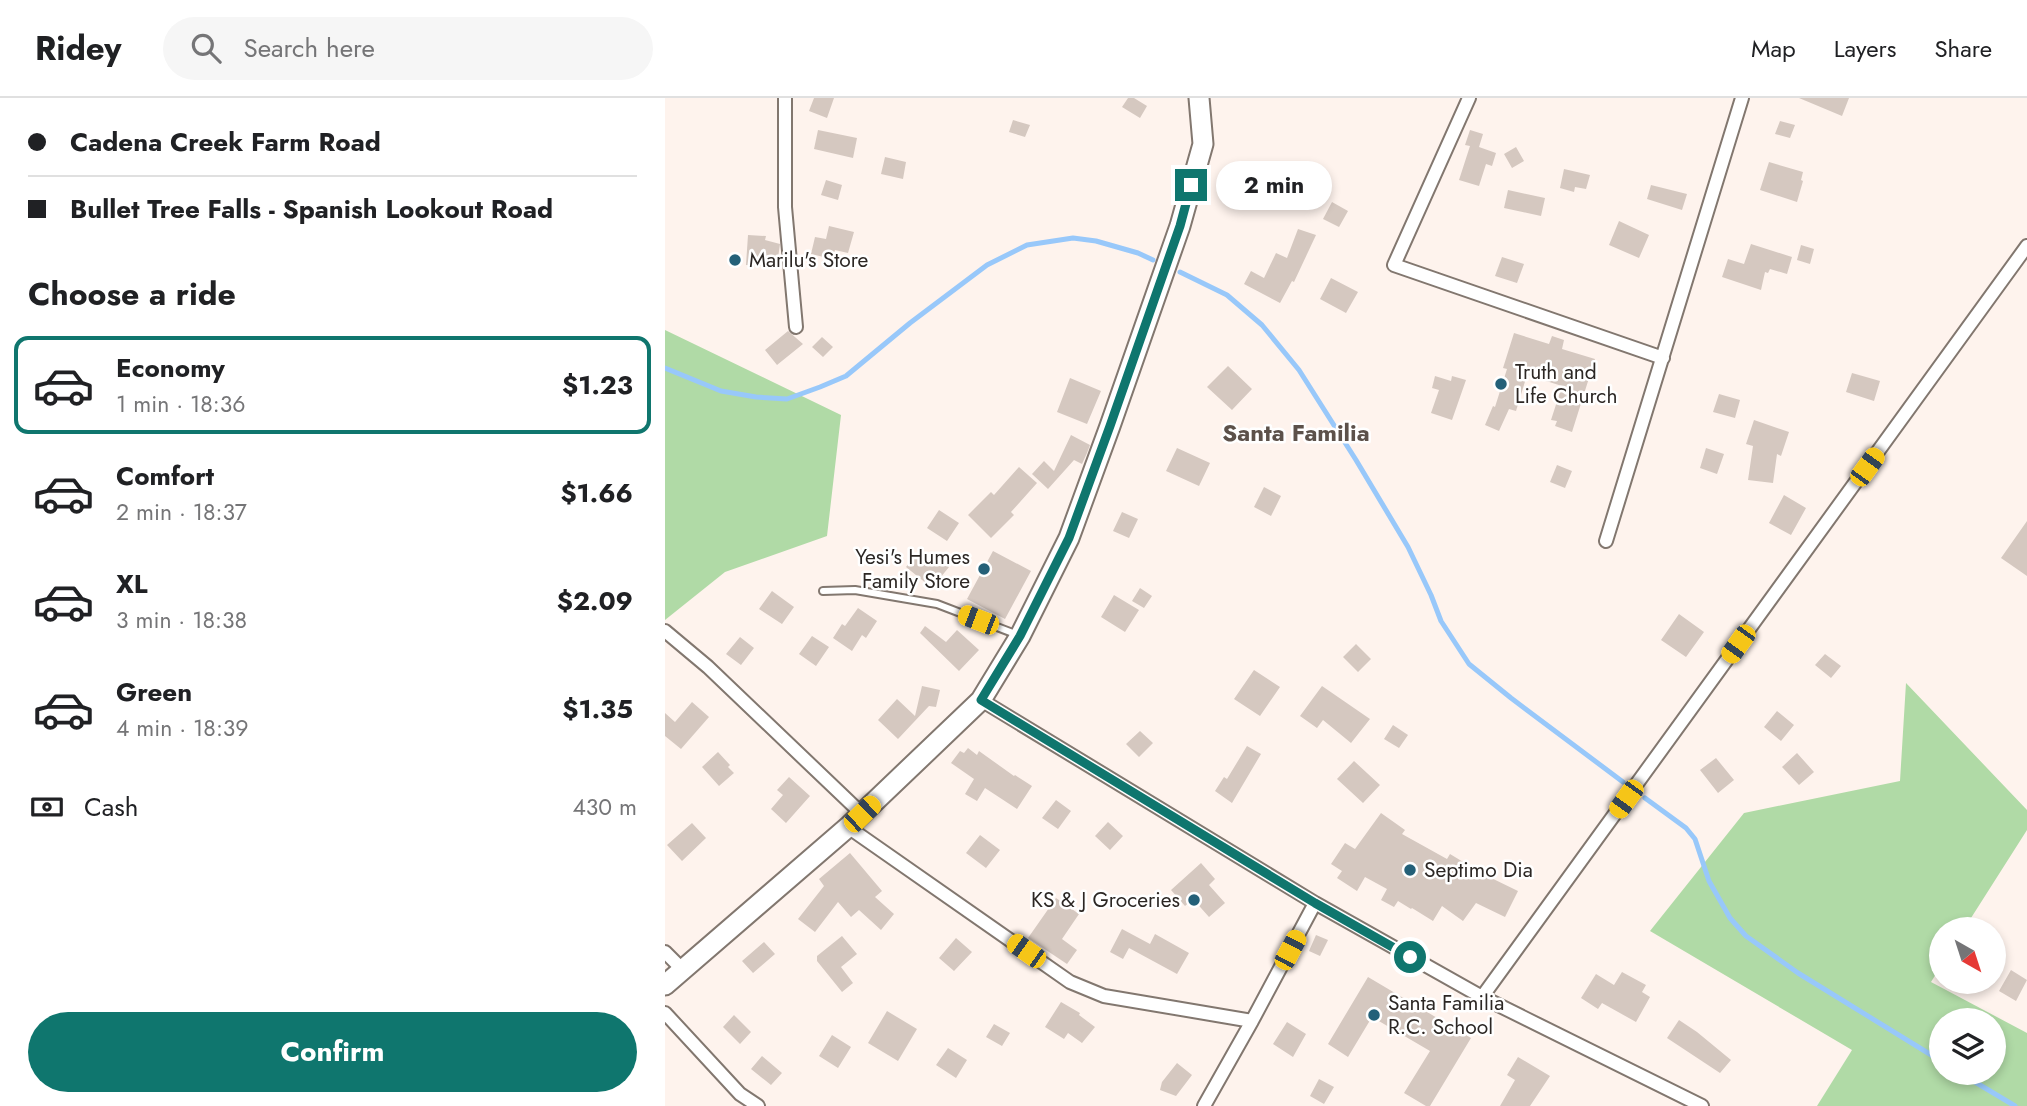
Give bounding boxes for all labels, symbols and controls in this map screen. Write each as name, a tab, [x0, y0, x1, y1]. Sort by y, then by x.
search box	[163, 17, 653, 80]
text: Ridey	[35, 25, 121, 72]
icon: search	[187, 29, 225, 67]
text: Search here	[243, 29, 375, 67]
text: Map	[1751, 31, 1796, 66]
text: Layers	[1834, 31, 1896, 66]
text: Share	[1934, 31, 1992, 66]
text: Cadena Creek Farm Road	[70, 123, 381, 161]
callout: 2 min	[1215, 160, 1331, 210]
text: 2 min	[1244, 168, 1304, 202]
route end	[1175, 169, 1207, 201]
text: Bullet Tree Falls - Spanish Lookout Road	[70, 190, 553, 228]
place label: Marilu's Store	[749, 245, 869, 275]
marker: Marilu's Store	[727, 252, 743, 268]
text: Choose a ride	[28, 271, 236, 317]
text: Economy	[116, 349, 225, 387]
icon: car	[32, 354, 95, 417]
place label: Truth and Life Church	[1515, 357, 1617, 411]
text: $1.23	[562, 366, 633, 404]
marker: Truth and Life Church	[1493, 376, 1509, 392]
text: 1 min · 18:36	[116, 387, 246, 421]
district label: Santa Familia	[1222, 415, 1370, 450]
car	[1847, 444, 1888, 490]
text: Comfort	[116, 457, 214, 495]
icon: car	[32, 462, 95, 525]
text: $1.66	[560, 474, 633, 512]
text: 2 min · 18:37	[116, 495, 247, 529]
place label: Yesi's Humes Family Store	[855, 542, 970, 596]
marker: Yesi's Humes Family Store	[976, 561, 992, 577]
text: XL	[116, 565, 148, 603]
icon: car	[32, 570, 95, 633]
text: $2.09	[557, 582, 633, 620]
text: 3 min · 18:38	[116, 603, 247, 637]
car	[955, 603, 1002, 637]
car	[1718, 621, 1759, 667]
text: Green	[116, 673, 192, 711]
icon: car	[32, 678, 95, 741]
text: $1.35	[562, 690, 633, 728]
text: 4 min · 18:39	[116, 711, 249, 745]
car	[1606, 776, 1647, 822]
icon: cash	[28, 788, 66, 826]
text: Cash	[84, 788, 138, 826]
text: 430 m	[572, 790, 637, 824]
car	[840, 792, 885, 836]
place label: Septimo Dia	[1424, 855, 1533, 885]
marker: Septimo Dia	[1402, 862, 1418, 878]
place label: KS & J Groceries	[1031, 885, 1180, 915]
marker: KS & J Groceries	[1186, 892, 1202, 908]
north arrow	[1929, 917, 2005, 994]
map controls	[1929, 917, 2006, 1085]
car	[1271, 927, 1310, 973]
car	[1003, 930, 1050, 972]
route start	[1394, 941, 1426, 973]
place label: Santa Familia R.C. School	[1388, 988, 1504, 1042]
marker: Santa Familia R.C. School	[1366, 1007, 1382, 1023]
button: layers	[1929, 1008, 2006, 1085]
button: Confirm	[28, 1012, 637, 1092]

